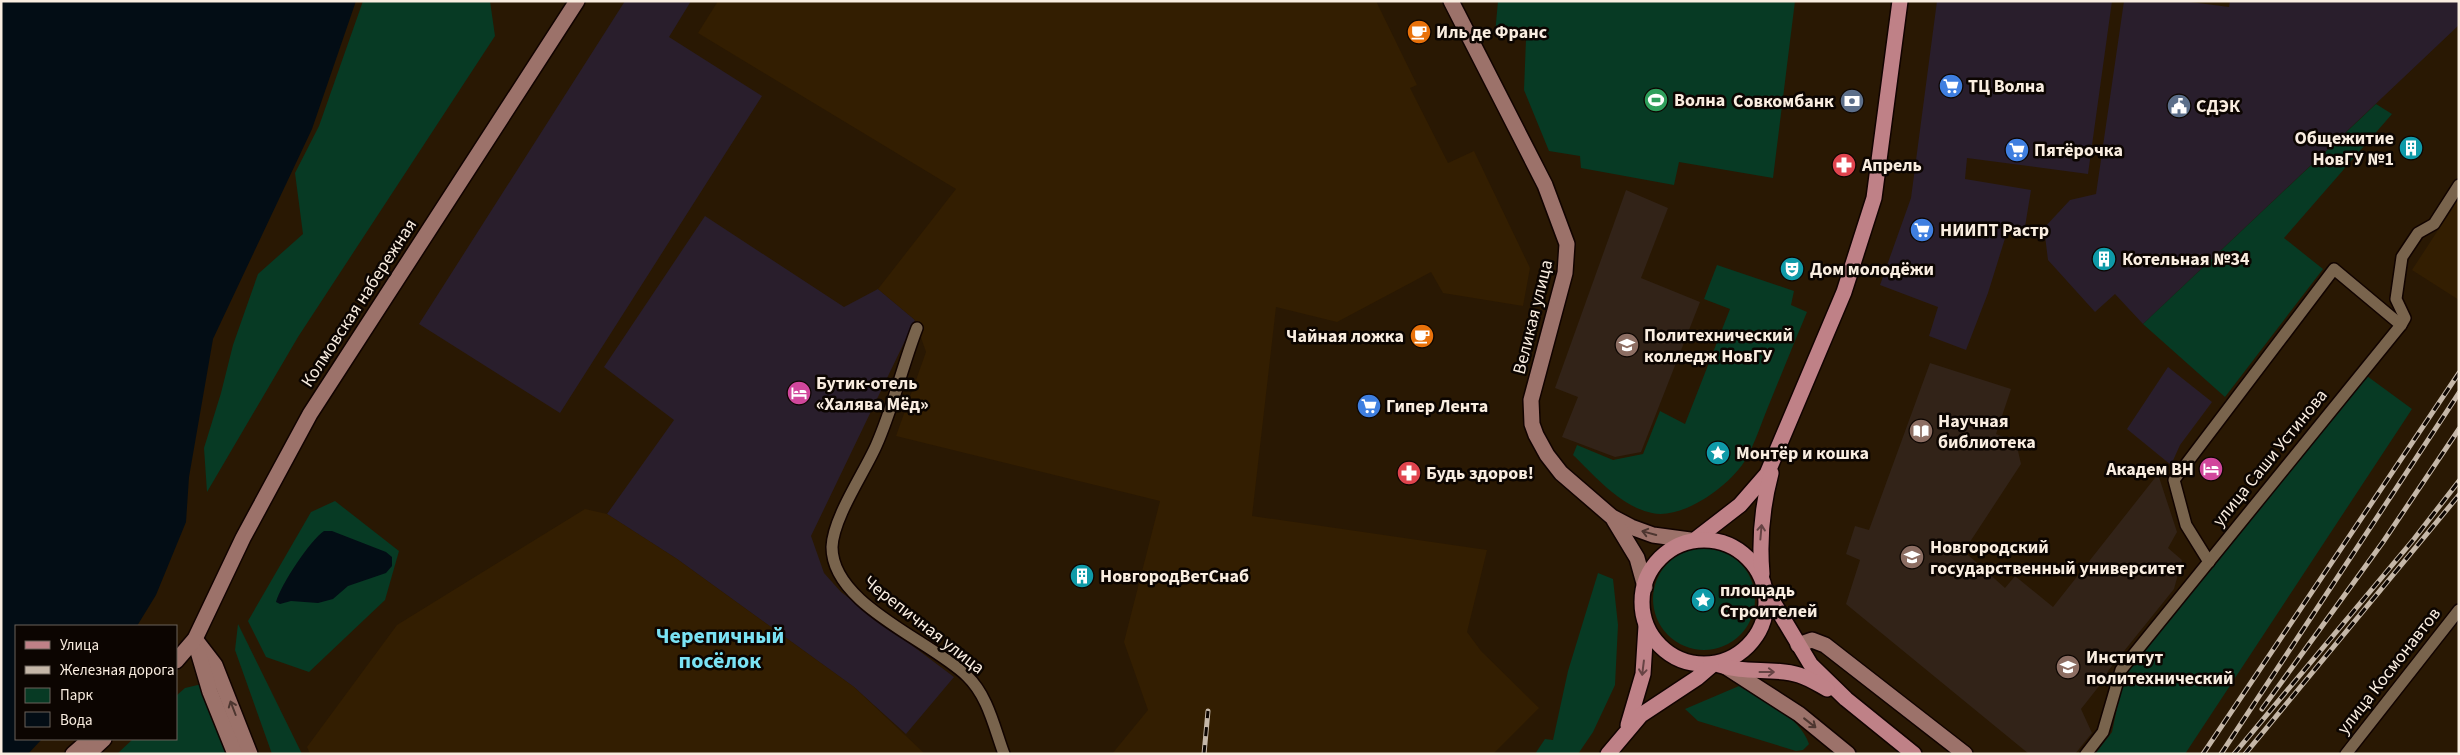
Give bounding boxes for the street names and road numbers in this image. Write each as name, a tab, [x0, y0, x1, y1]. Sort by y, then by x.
street label: Колмовская набережная	[295, 214, 423, 392]
street label: Великая улица	[1507, 257, 1559, 377]
street label: улица Саши Устинова	[2207, 384, 2333, 532]
street label: Черепичная улица	[858, 570, 990, 680]
street label: улица Космонавтов	[2331, 602, 2447, 740]

